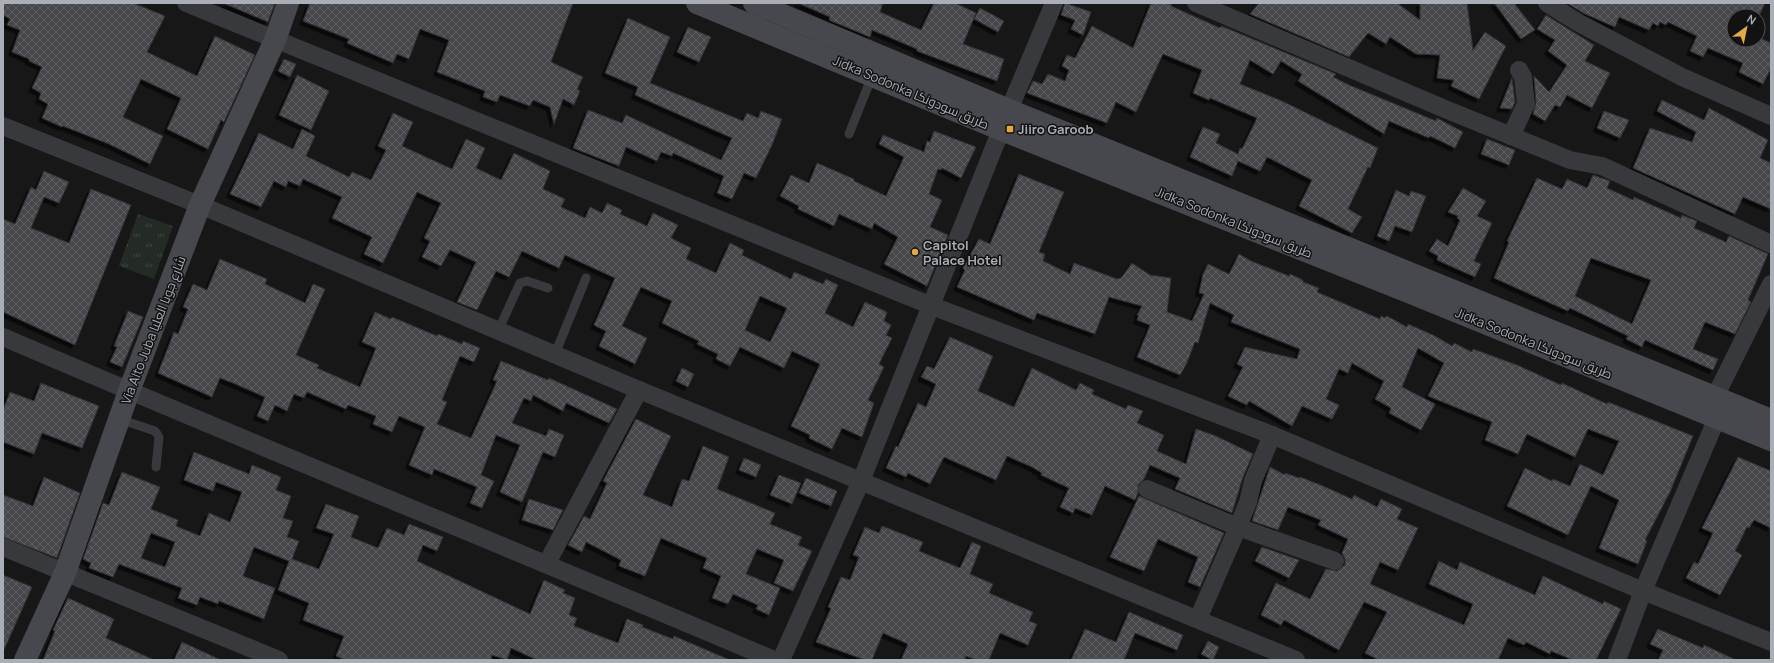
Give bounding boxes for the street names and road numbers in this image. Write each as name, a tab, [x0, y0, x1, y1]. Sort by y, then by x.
street label: Jidka Sodonka طريق سودونكا	[830, 51, 992, 133]
street label: Jidka Sodonka طريق سودونكا	[1153, 182, 1315, 262]
street label: Via Alto Juba شارع جوبا العليا	[116, 253, 190, 407]
street label: Jidka Sodonka طريق سودونكا	[1453, 303, 1615, 383]

